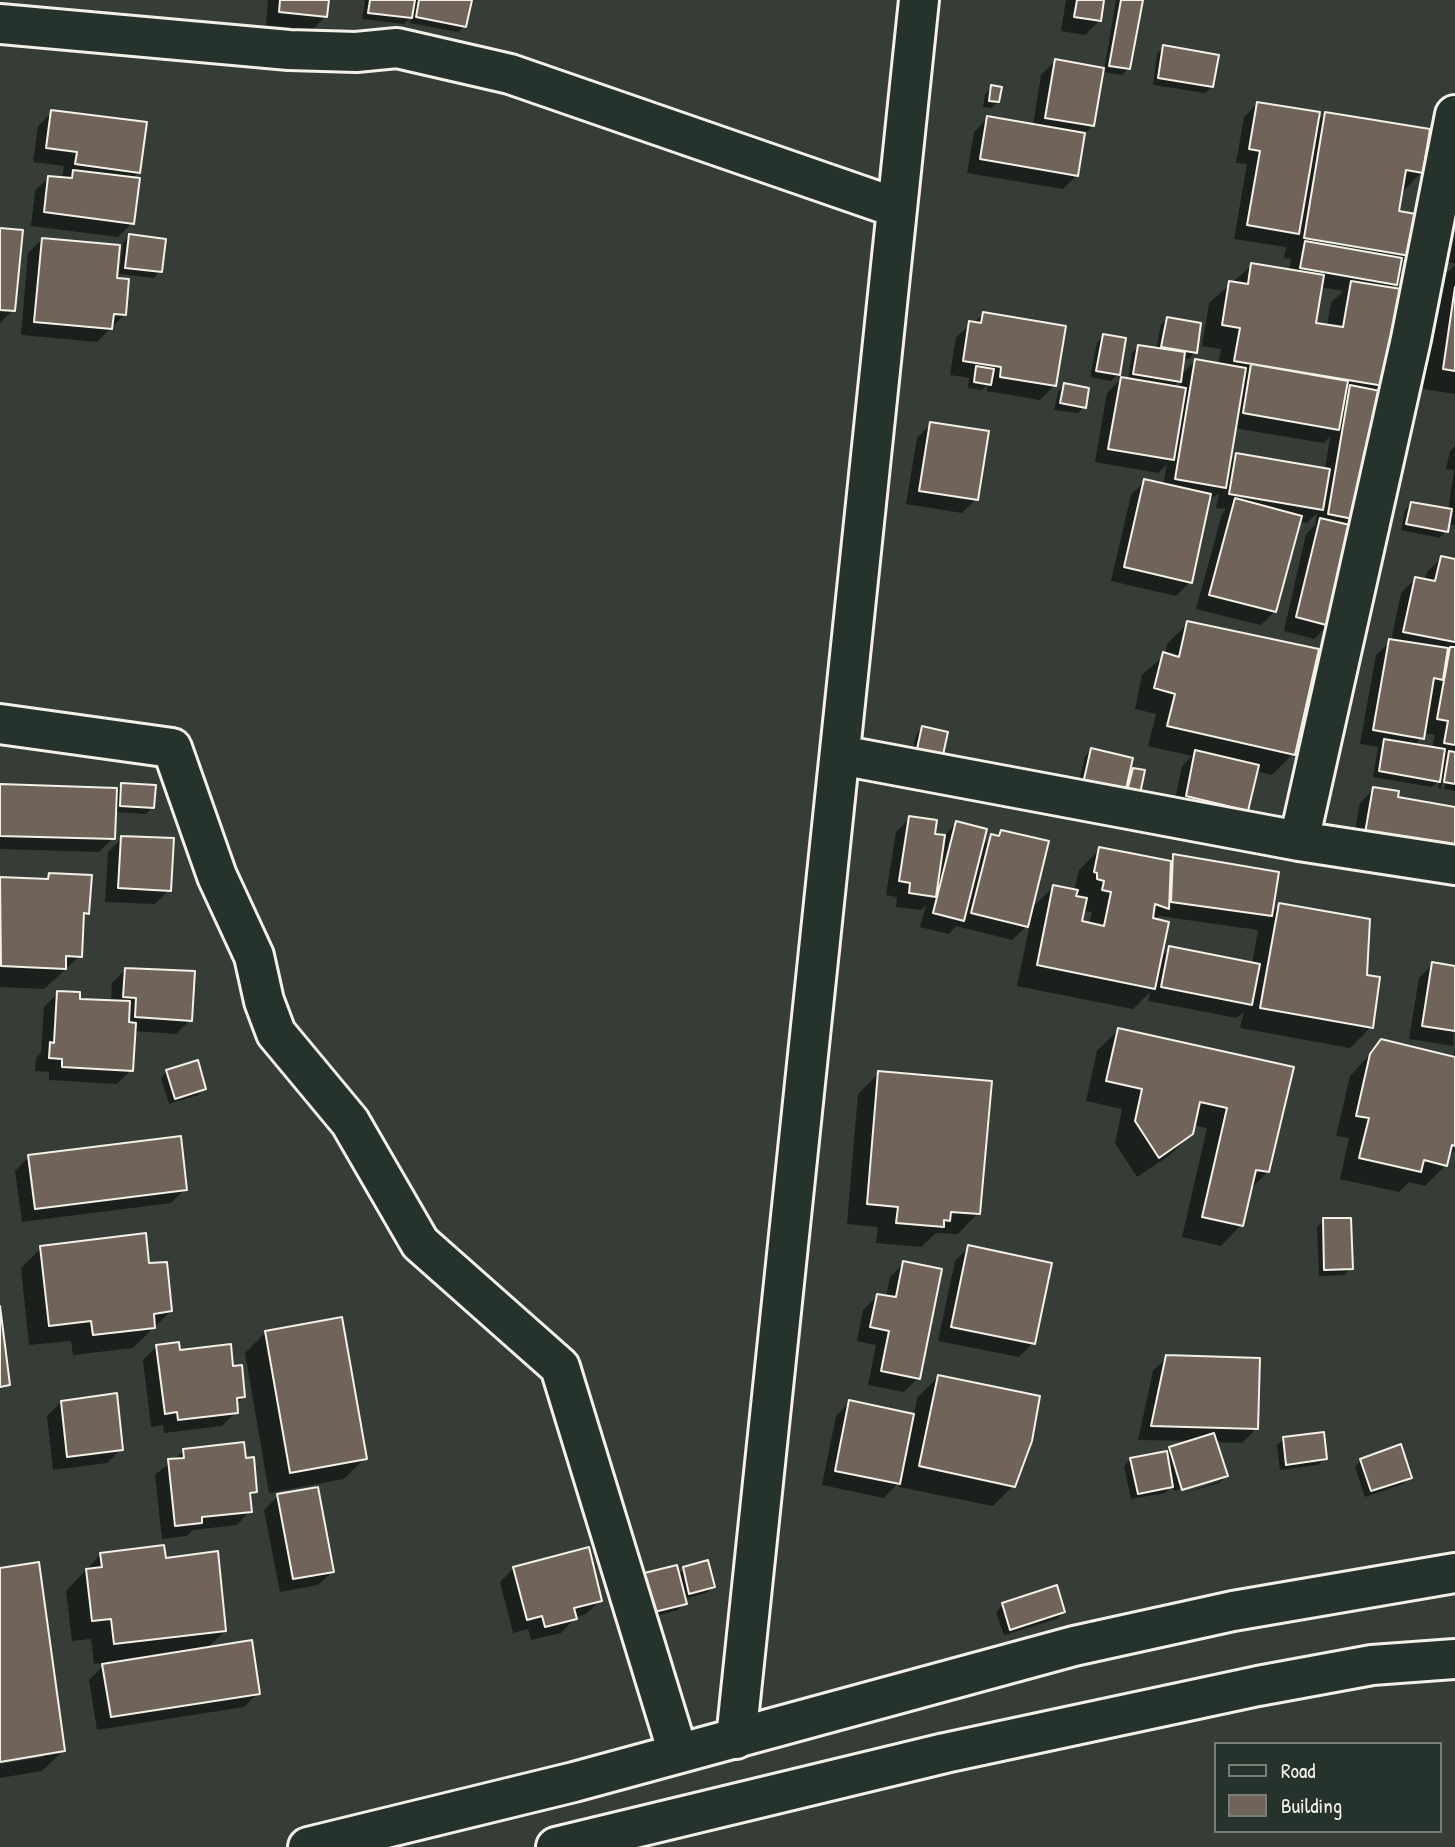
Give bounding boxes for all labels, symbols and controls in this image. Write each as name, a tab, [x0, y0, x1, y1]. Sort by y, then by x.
legend	[1214, 1742, 1441, 1833]
text: Road	[1281, 1756, 1315, 1785]
text: Building	[1281, 1791, 1342, 1820]

